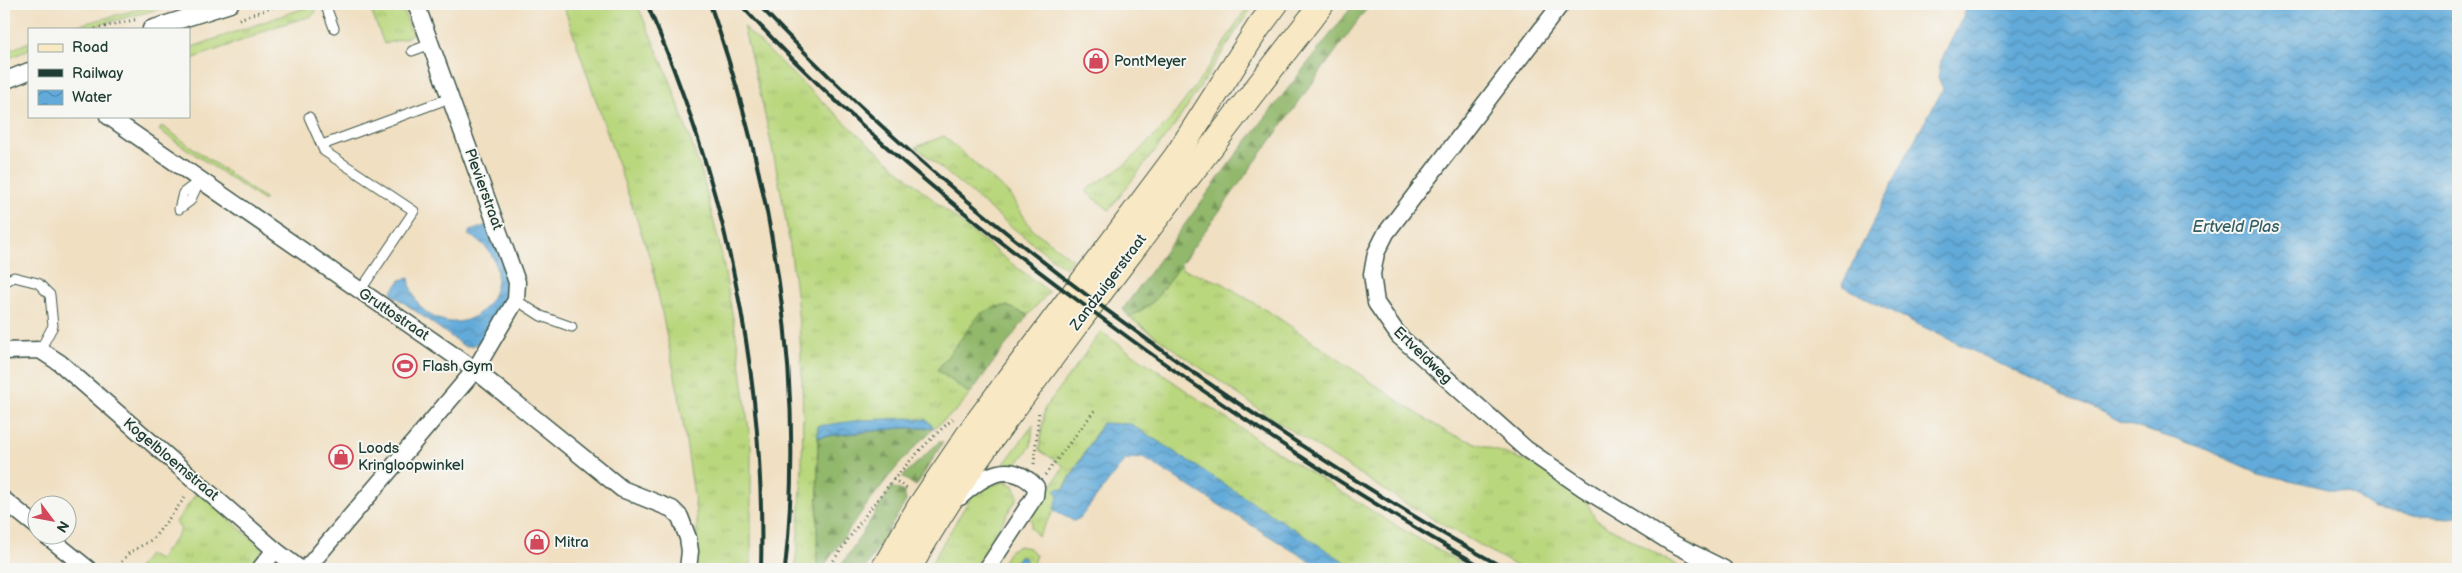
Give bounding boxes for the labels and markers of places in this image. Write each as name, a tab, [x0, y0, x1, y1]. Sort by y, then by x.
shop icon: PontMeyer	[1083, 48, 1109, 74]
place label: PontMeyer	[1114, 52, 1187, 71]
sports icon: Flash Gym	[392, 353, 418, 379]
place label: Flash Gym	[422, 357, 493, 376]
place label: Loods Kringloopwinkel	[358, 439, 464, 475]
shop icon: Loods Kringloopwinkel	[328, 444, 354, 470]
shop icon: Mitra	[524, 529, 550, 555]
place label: Mitra	[554, 533, 589, 552]

